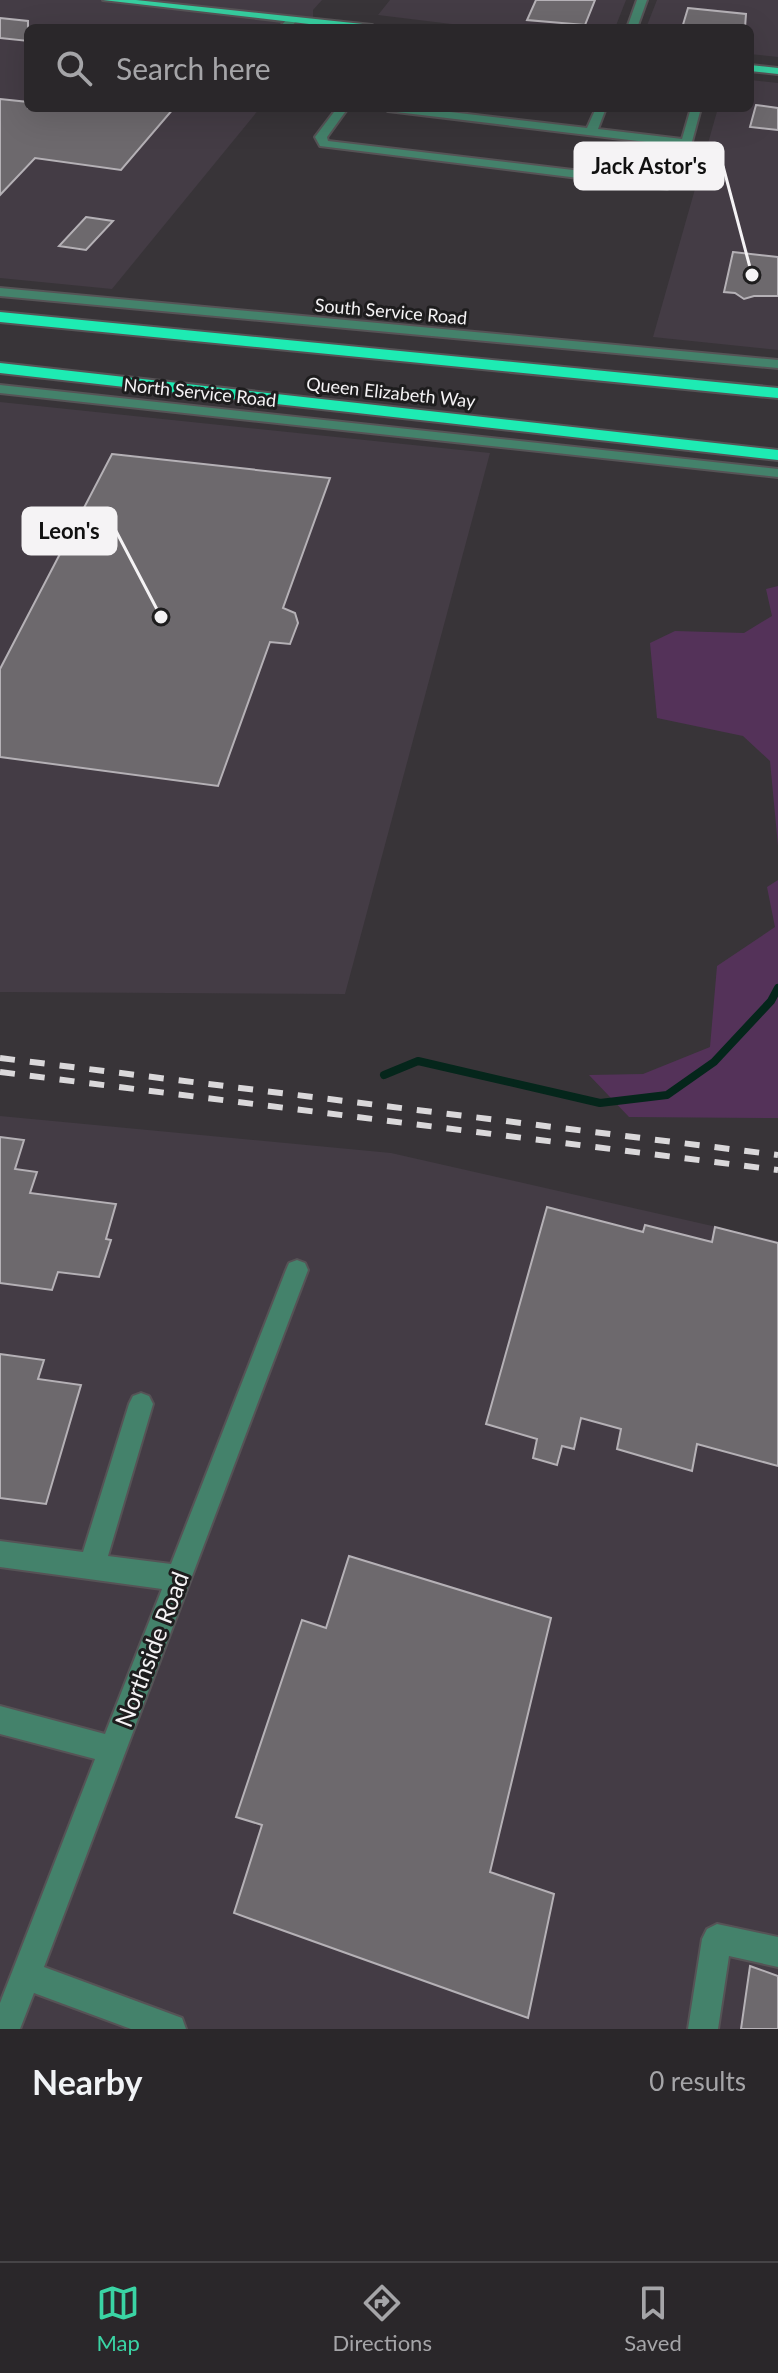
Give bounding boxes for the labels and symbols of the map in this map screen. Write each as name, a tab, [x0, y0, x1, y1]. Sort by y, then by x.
callout: Jack Astor's	[575, 143, 723, 189]
text: Jack Astor's	[591, 152, 707, 179]
street label: South Service Road	[314, 293, 468, 329]
street label: Queen Elizabeth Way	[305, 372, 477, 412]
street label: North Service Road	[123, 373, 277, 411]
callout: Leon's	[23, 508, 116, 554]
text: Leon's	[38, 517, 100, 544]
street label: Northside Road	[108, 1567, 194, 1731]

